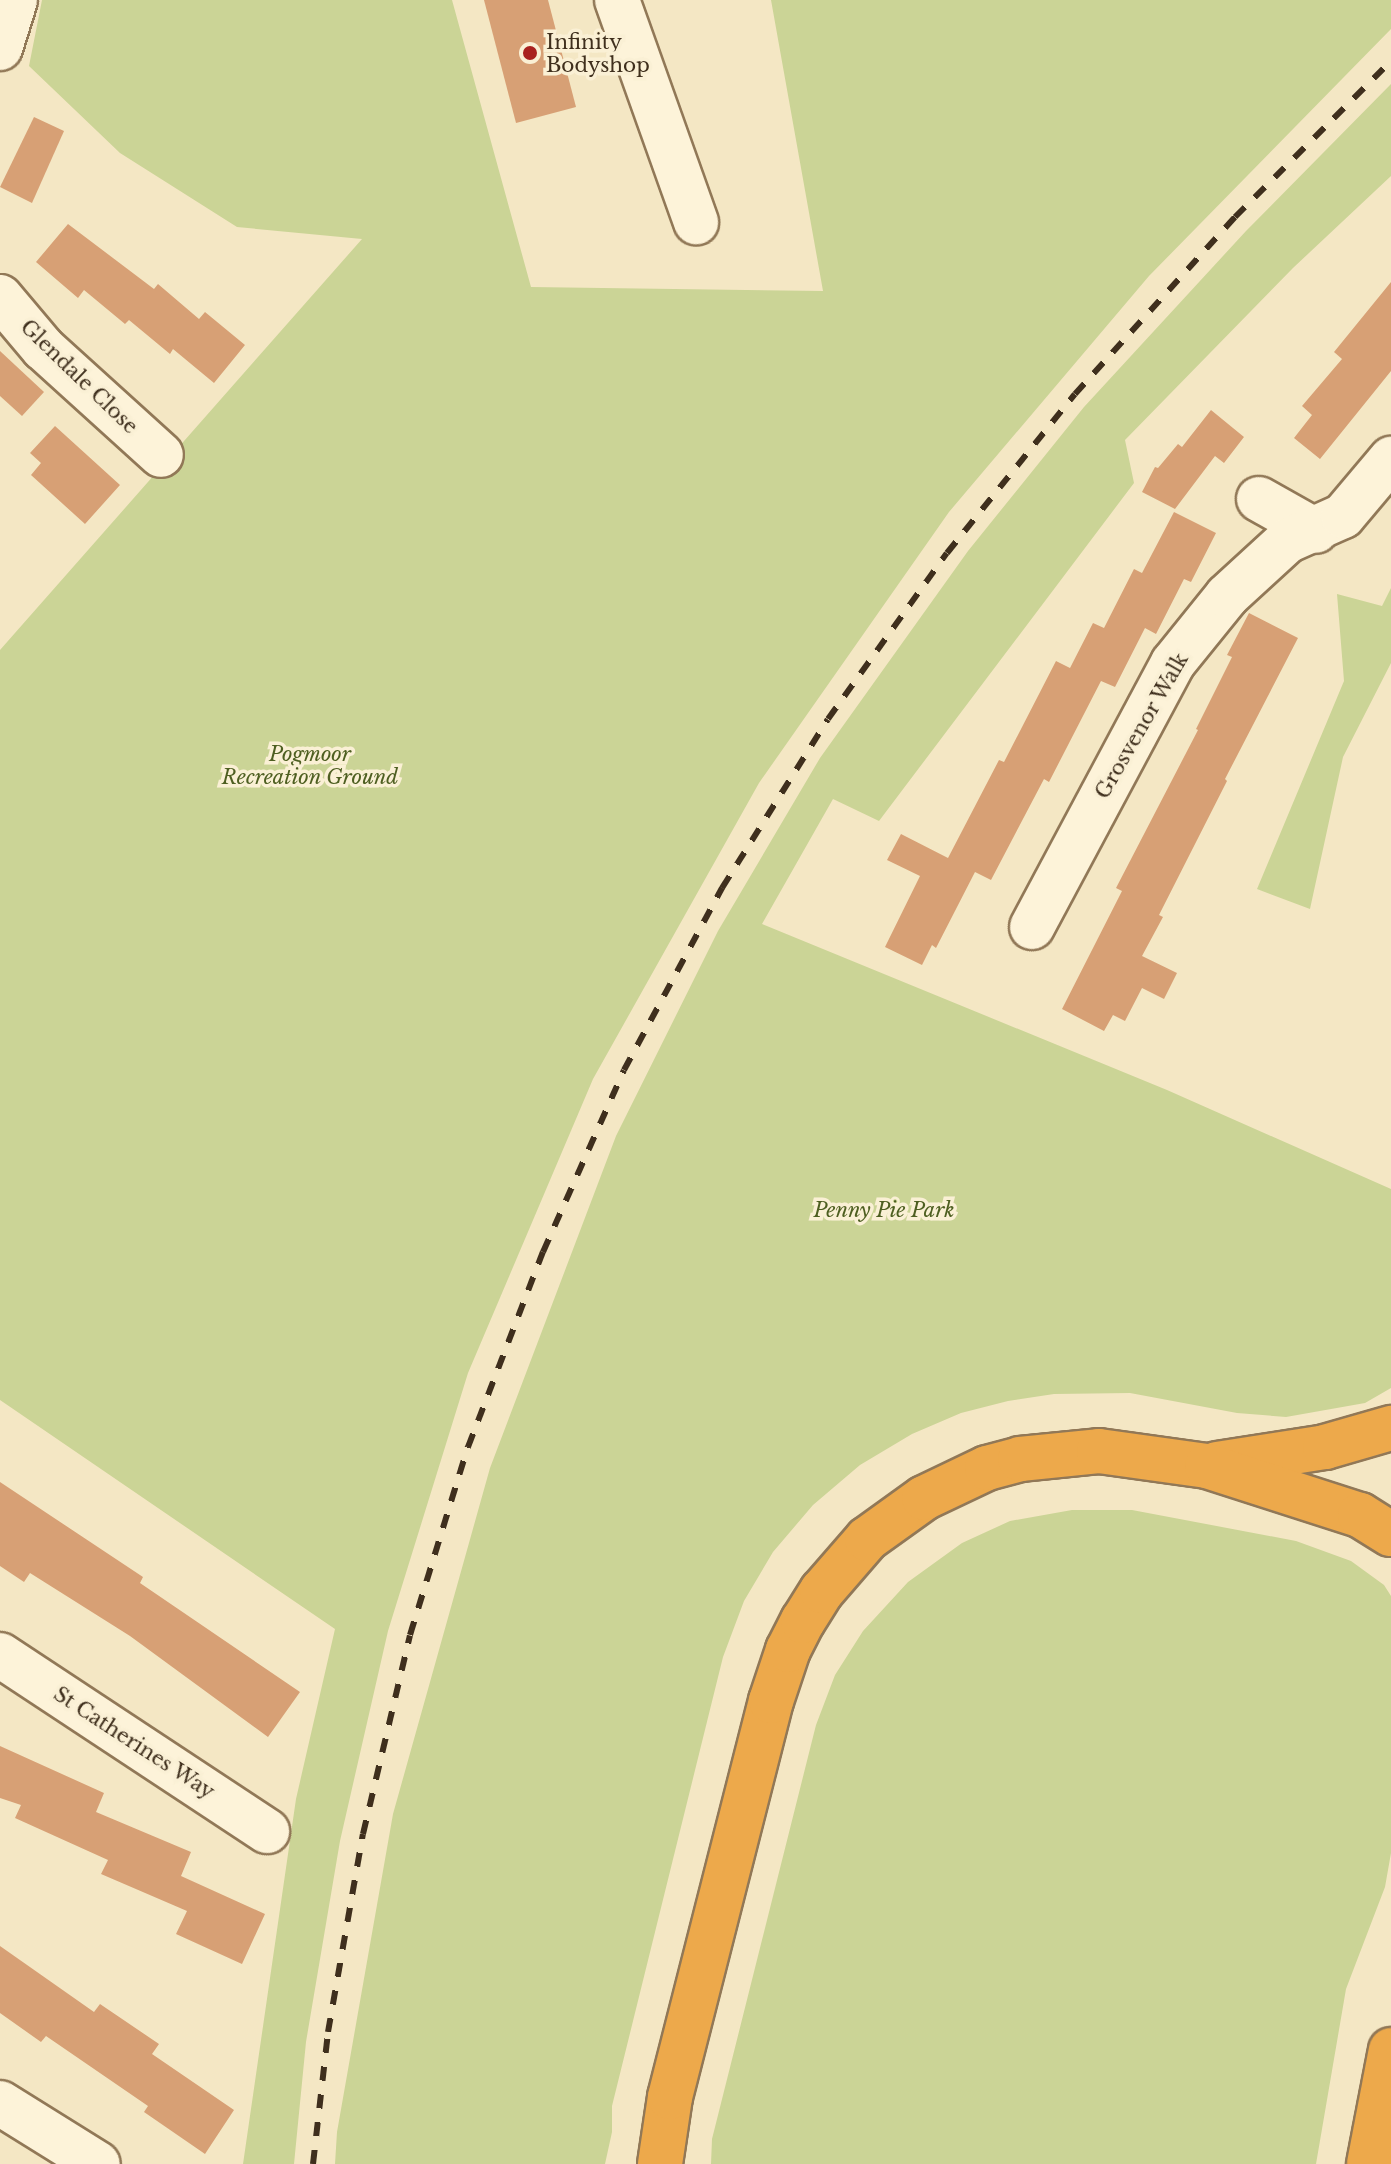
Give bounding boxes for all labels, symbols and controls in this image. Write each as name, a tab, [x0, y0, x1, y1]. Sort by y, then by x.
place label: Infinity Bodyshop	[546, 30, 650, 77]
marker: Infinity Bodyshop	[521, 44, 539, 62]
street label: Glendale Close	[15, 315, 143, 439]
street label: Grosvenor Walk	[1090, 648, 1194, 804]
park label: Pogmoor Recreation Ground	[221, 743, 399, 790]
park label: Penny Pie Park	[813, 1198, 955, 1222]
street label: St Catherines Way	[49, 1682, 219, 1804]

